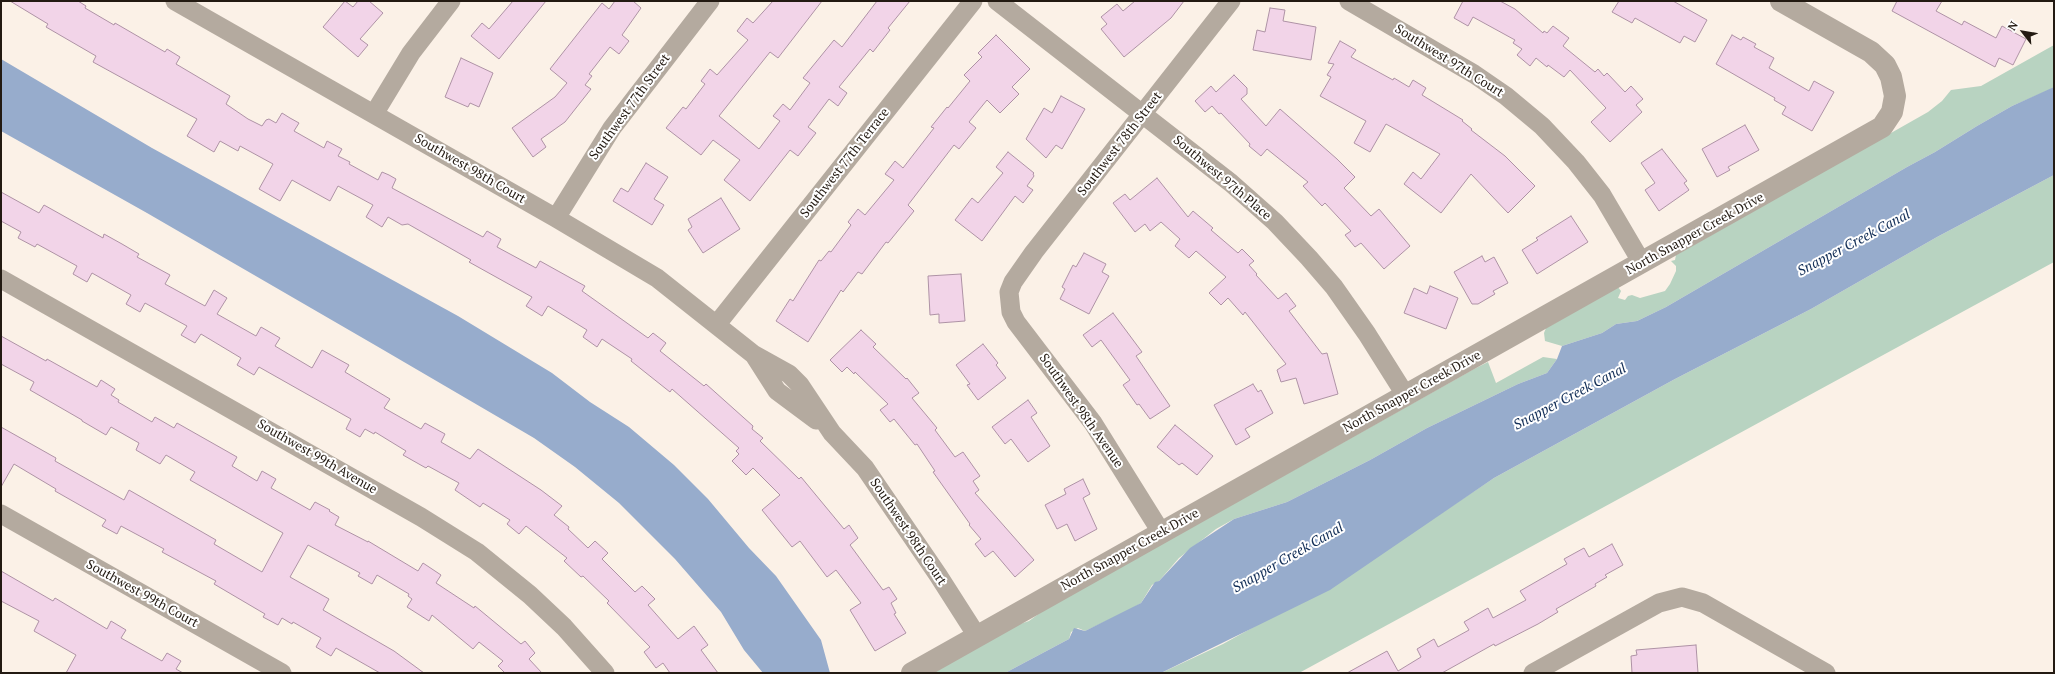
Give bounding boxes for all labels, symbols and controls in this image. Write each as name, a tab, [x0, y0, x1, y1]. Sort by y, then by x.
north arrow	[2003, 12, 2043, 52]
text: N	[2005, 19, 2021, 33]
street label: Southwest 97th Court	[1392, 21, 1506, 101]
street label: Southwest 77th Street	[586, 51, 674, 163]
street label: Southwest 78th Street	[1075, 89, 1165, 199]
street label: Southwest 77th Terrace	[797, 105, 893, 221]
street label: Southwest 98th Court	[412, 131, 528, 207]
street label: Southwest 97th Place	[1170, 132, 1274, 224]
street label: North Snapper Creek Drive	[1623, 190, 1767, 278]
water label: Snapper Creek Canal	[1795, 206, 1913, 280]
street label: North Snapper Creek Drive	[1340, 348, 1484, 436]
street label: Southwest 98th Avenue	[1036, 351, 1126, 471]
water label: Snapper Creek Canal	[1511, 360, 1629, 434]
street label: Southwest 99th Avenue	[254, 416, 380, 498]
street label: Southwest 98th Court	[866, 476, 950, 588]
street label: North Snapper Creek Drive	[1058, 506, 1202, 594]
water label: Snapper Creek Canal	[1230, 519, 1346, 597]
street label: Southwest 99th Court	[83, 557, 201, 631]

